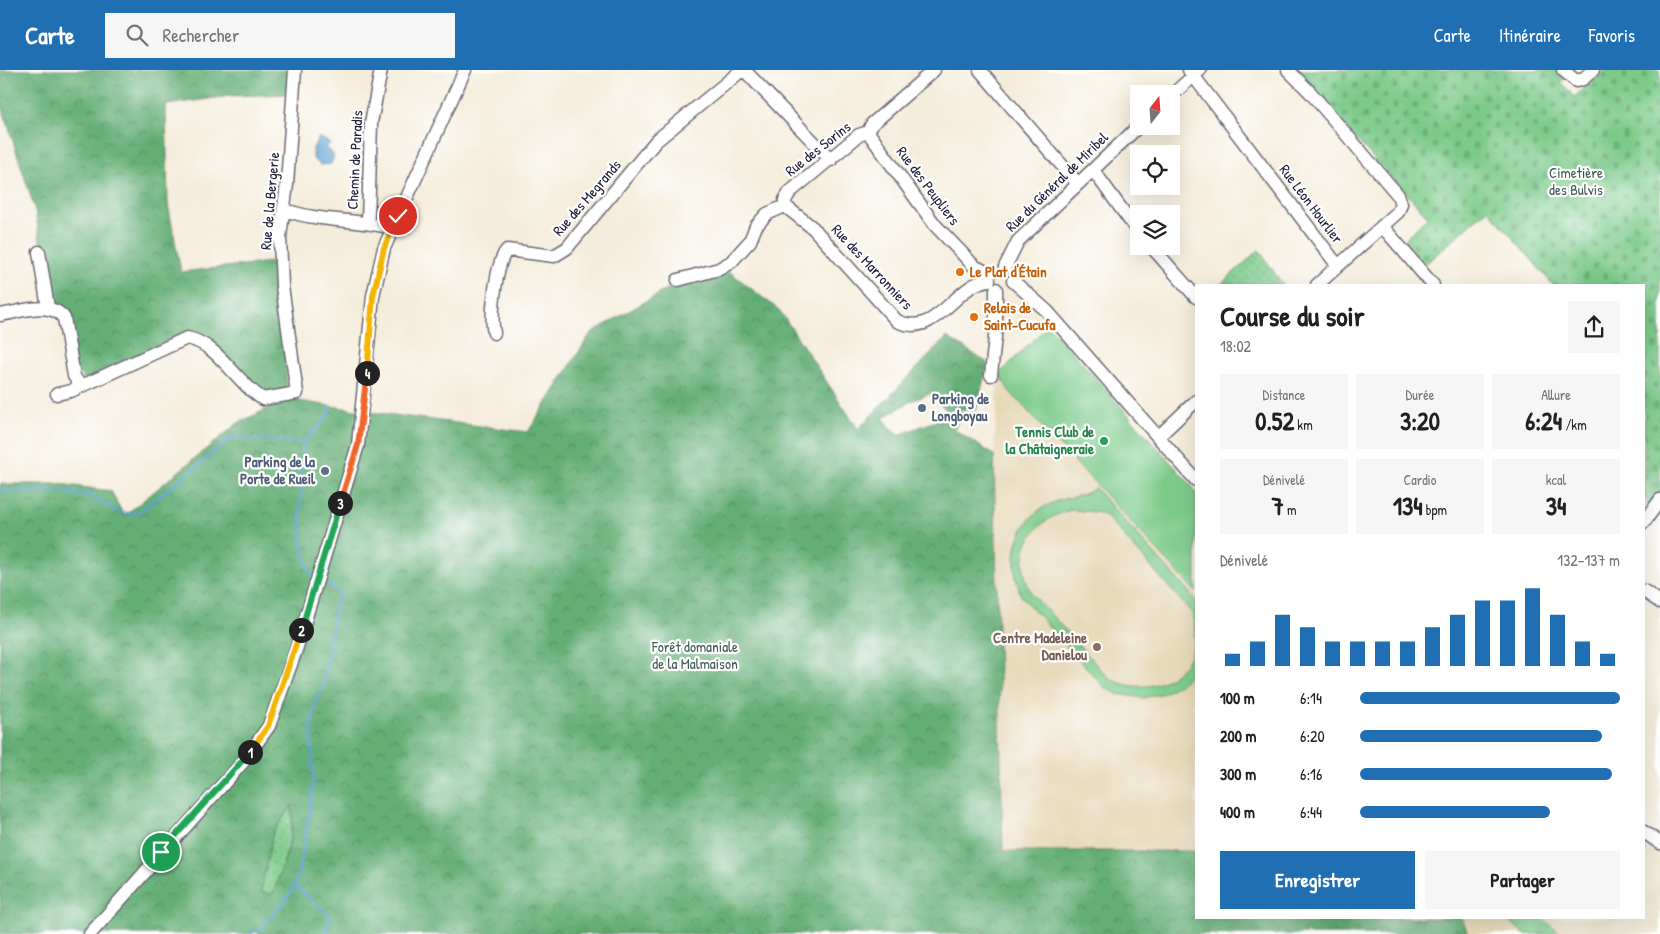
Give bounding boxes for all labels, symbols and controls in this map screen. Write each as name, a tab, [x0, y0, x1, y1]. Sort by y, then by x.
search box	[105, 13, 455, 58]
text: Carte	[25, 19, 75, 51]
icon: search	[123, 21, 151, 49]
text: Rechercher	[163, 22, 239, 48]
text: Carte	[1434, 23, 1471, 48]
text: Itinéraire	[1499, 23, 1561, 48]
text: Favoris	[1589, 23, 1635, 48]
north arrow	[1130, 85, 1180, 135]
map controls	[1130, 85, 1180, 255]
street label: Chemin de Paradis	[341, 110, 368, 210]
street label: Rue des Sorins	[781, 116, 855, 181]
street label: Rue du Général de Miribel	[1001, 127, 1113, 236]
street label: Rue des Peupliers	[892, 142, 965, 230]
button: locate	[1130, 145, 1180, 195]
street label: Rue de la Bergerie	[255, 151, 284, 251]
street label: Rue des Megrands	[548, 155, 626, 240]
street label: Rue Léon Hourlier	[1275, 160, 1348, 248]
park label: Cimetière des Bulvis	[1549, 162, 1603, 200]
pin	[377, 195, 419, 237]
icon: check	[384, 202, 412, 230]
button: layers	[1130, 205, 1180, 255]
street label: Rue des Marronniers	[827, 219, 918, 314]
place label: Le Plat d'Étain	[970, 261, 1047, 282]
marker: Le Plat d'Étain	[954, 266, 966, 278]
place label: Relais de Saint-Cucufa	[984, 297, 1056, 335]
text: Course du soir	[1220, 297, 1365, 335]
button: share	[1568, 301, 1620, 353]
marker: Relais de Saint-Cucufa	[968, 311, 980, 323]
text: 18:02	[1220, 335, 1251, 357]
pin: 4	[354, 360, 380, 386]
text: 4	[365, 364, 370, 383]
text: Distance	[1263, 385, 1305, 404]
text: Durée	[1406, 385, 1434, 404]
text: Allure	[1541, 385, 1571, 404]
place label: Parking de Longboyau	[932, 388, 989, 427]
marker: Parking de Longboyau	[916, 402, 928, 414]
text: 0.52	[1255, 404, 1294, 438]
text: 3:20	[1400, 404, 1440, 438]
text: 6:24	[1525, 404, 1562, 438]
text: km	[1294, 415, 1313, 434]
text: /km	[1562, 415, 1587, 434]
place label: Tennis Club de la Châtaigneraie	[1005, 421, 1094, 460]
marker: Tennis Club de la Châtaigneraie	[1098, 435, 1110, 447]
place label: Parking de la Porte de Rueil	[240, 451, 316, 489]
marker: Parking de la Porte de Rueil	[319, 465, 331, 477]
text: Dénivelé	[1263, 470, 1305, 489]
text: Cardio	[1404, 470, 1436, 489]
text: kcal	[1546, 470, 1566, 489]
text: 7	[1271, 489, 1284, 523]
text: 134	[1393, 489, 1423, 523]
text: 34	[1546, 489, 1566, 523]
pin: 3	[328, 490, 352, 516]
text: 3	[337, 494, 344, 513]
text: m	[1284, 500, 1297, 519]
text: bpm	[1423, 500, 1447, 519]
text: Dénivelé	[1220, 549, 1268, 571]
text: 132–137 m	[1557, 549, 1620, 571]
pin: 2	[288, 618, 314, 642]
text: 2	[298, 621, 305, 640]
place label: Centre Madeleine Danielou	[993, 627, 1088, 665]
park label: Forêt domaniale de la Malmaison	[651, 636, 738, 674]
marker: Centre Madeleine Danielou	[1091, 641, 1103, 653]
text: 100 m	[1220, 687, 1255, 709]
text: 6:14	[1300, 687, 1322, 709]
text: 200 m	[1220, 725, 1256, 747]
text: 6:20	[1300, 725, 1325, 747]
pin: 1	[238, 740, 262, 764]
text: 1	[248, 743, 253, 762]
text: 300 m	[1220, 763, 1256, 785]
text: 6:16	[1300, 763, 1322, 785]
text: 400 m	[1220, 801, 1255, 823]
text: 6:44	[1300, 801, 1322, 823]
pin	[140, 831, 182, 873]
icon: arrive	[147, 838, 175, 866]
button: Enregistrer	[1220, 851, 1415, 909]
button: Partager	[1425, 851, 1620, 909]

